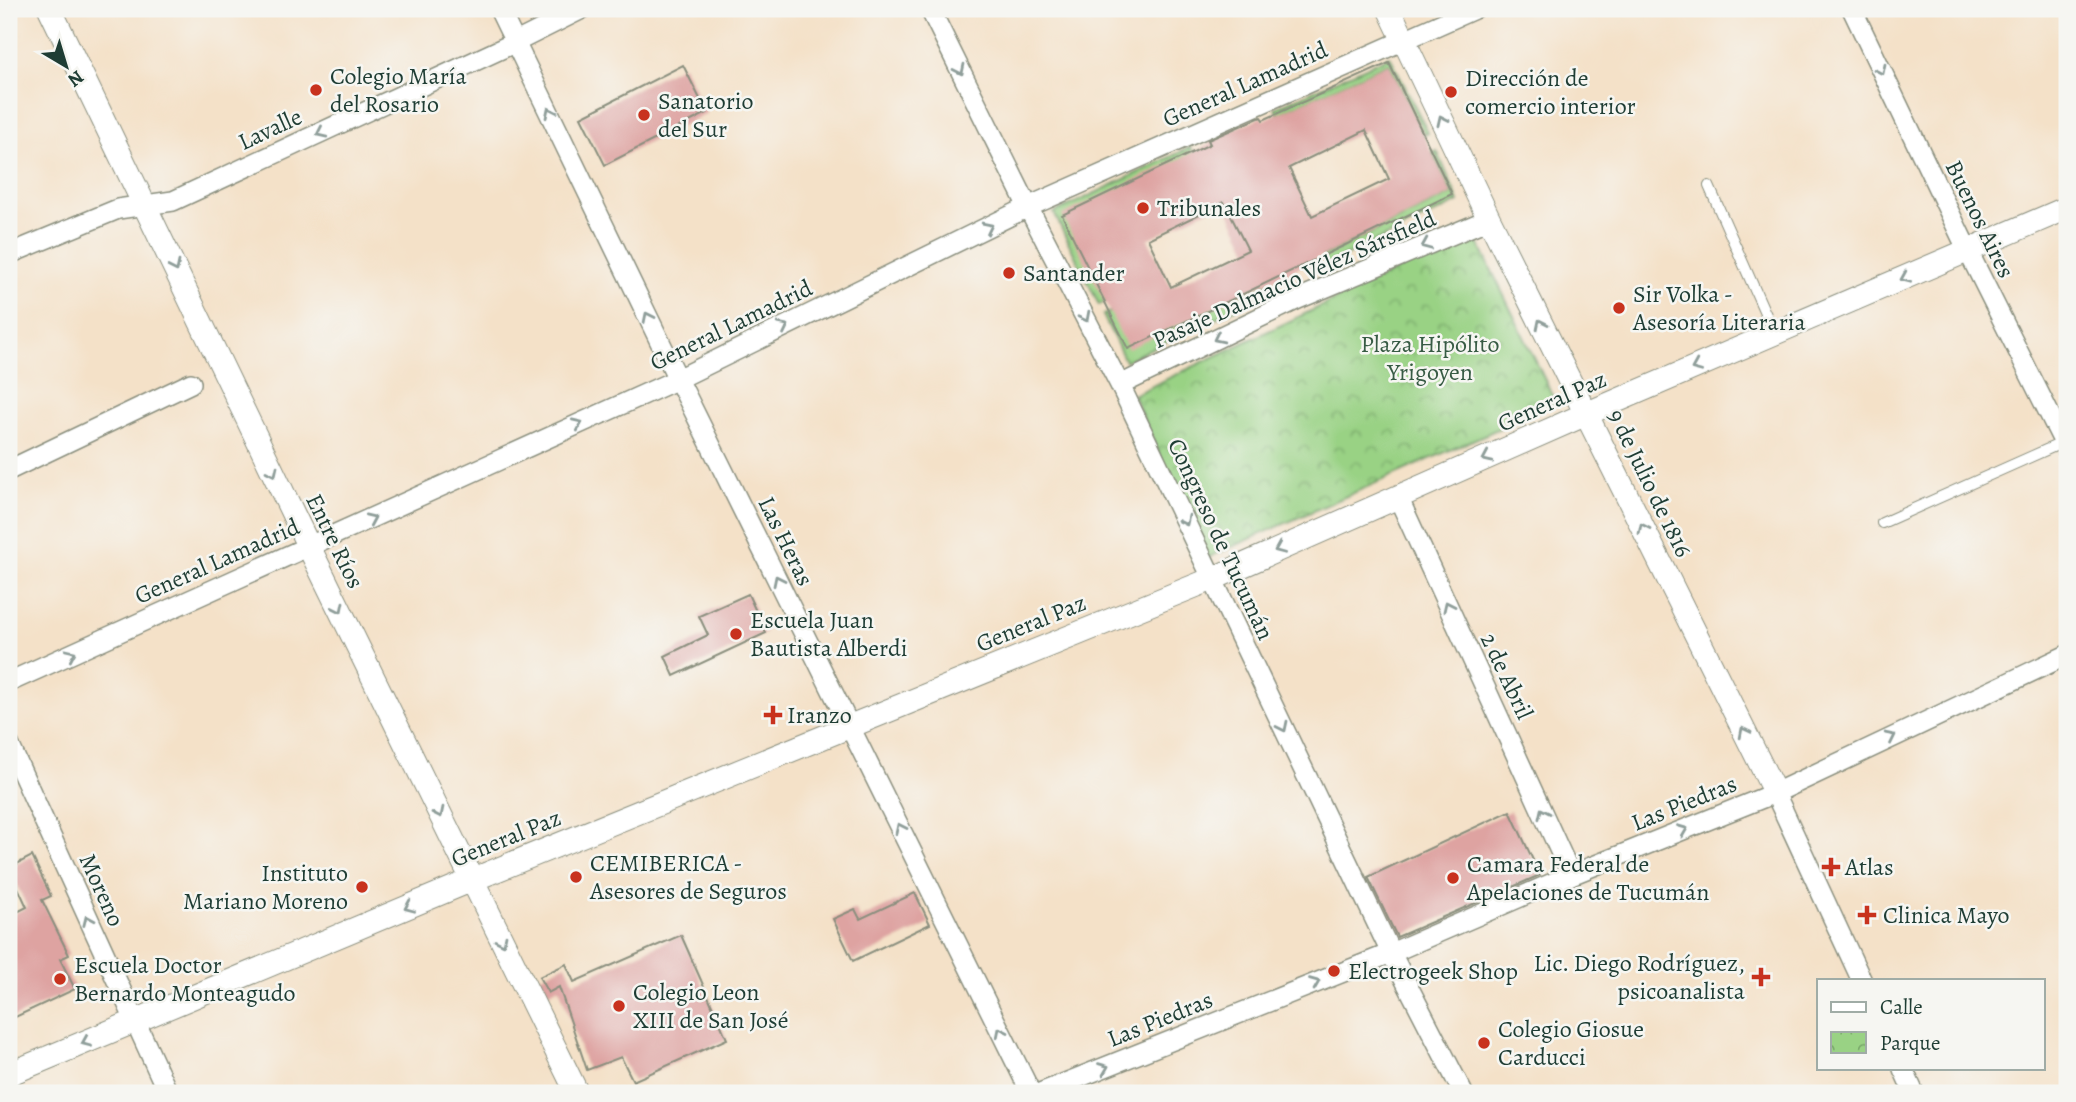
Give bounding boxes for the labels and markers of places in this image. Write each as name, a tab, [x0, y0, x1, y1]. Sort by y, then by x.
place label: Colegio María del Rosario	[330, 60, 468, 120]
place label: Dirección de comercio interior	[1465, 62, 1636, 122]
marker: Colegio María del Rosario	[308, 82, 324, 98]
marker: Dirección de comercio interior	[1443, 84, 1459, 100]
place label: Sanatorio del Sur	[658, 85, 754, 145]
marker: Sanatorio del Sur	[636, 107, 652, 123]
place label: Tribunales	[1157, 192, 1261, 224]
marker: Tribunales	[1135, 200, 1151, 216]
place label: Santander	[1023, 257, 1125, 289]
marker: Santander	[1001, 265, 1017, 281]
place label: Sir Volka - Asesoría Literaria	[1632, 278, 1807, 338]
marker: Sir Volka - Asesoría Literaria	[1611, 300, 1627, 316]
place label: Escuela Juan Bautista Alberdi	[750, 604, 908, 664]
marker: Escuela Juan Bautista Alberdi	[728, 626, 744, 642]
place label: Iranzo	[787, 699, 852, 731]
marker: Iranzo	[765, 707, 781, 723]
place label: CEMIBERICA - Asesores de Seguros	[589, 847, 787, 907]
place label: Camara Federal de Apelaciones de Tucumán	[1466, 848, 1709, 908]
place label: Atlas	[1844, 851, 1894, 883]
place label: Instituto Mariano Moreno	[183, 857, 348, 917]
marker: Atlas	[1823, 859, 1839, 875]
marker: CEMIBERICA - Asesores de Seguros	[568, 869, 584, 885]
marker: Camara Federal de Apelaciones de Tucumán	[1445, 870, 1461, 886]
marker: Instituto Mariano Moreno	[354, 879, 370, 895]
place label: Clinica Mayo	[1883, 899, 2010, 931]
marker: Clinica Mayo	[1857, 905, 1877, 925]
place label: Lic. Diego Rodríguez, psicoanalista	[1534, 947, 1746, 1007]
place label: Escuela Doctor Bernardo Monteagudo	[74, 949, 296, 1009]
place label: Electrogeek Shop	[1348, 955, 1518, 987]
marker: Electrogeek Shop	[1326, 963, 1342, 979]
marker: Lic. Diego Rodríguez, psicoanalista	[1751, 967, 1771, 987]
marker: Escuela Doctor Bernardo Monteagudo	[52, 971, 68, 987]
place label: Colegio Leon XIII de San José	[633, 976, 788, 1036]
marker: Colegio Leon XIII de San José	[611, 998, 627, 1014]
place label: Colegio Giosue Carducci	[1498, 1013, 1644, 1073]
marker: Colegio Giosue Carducci	[1476, 1035, 1492, 1051]

